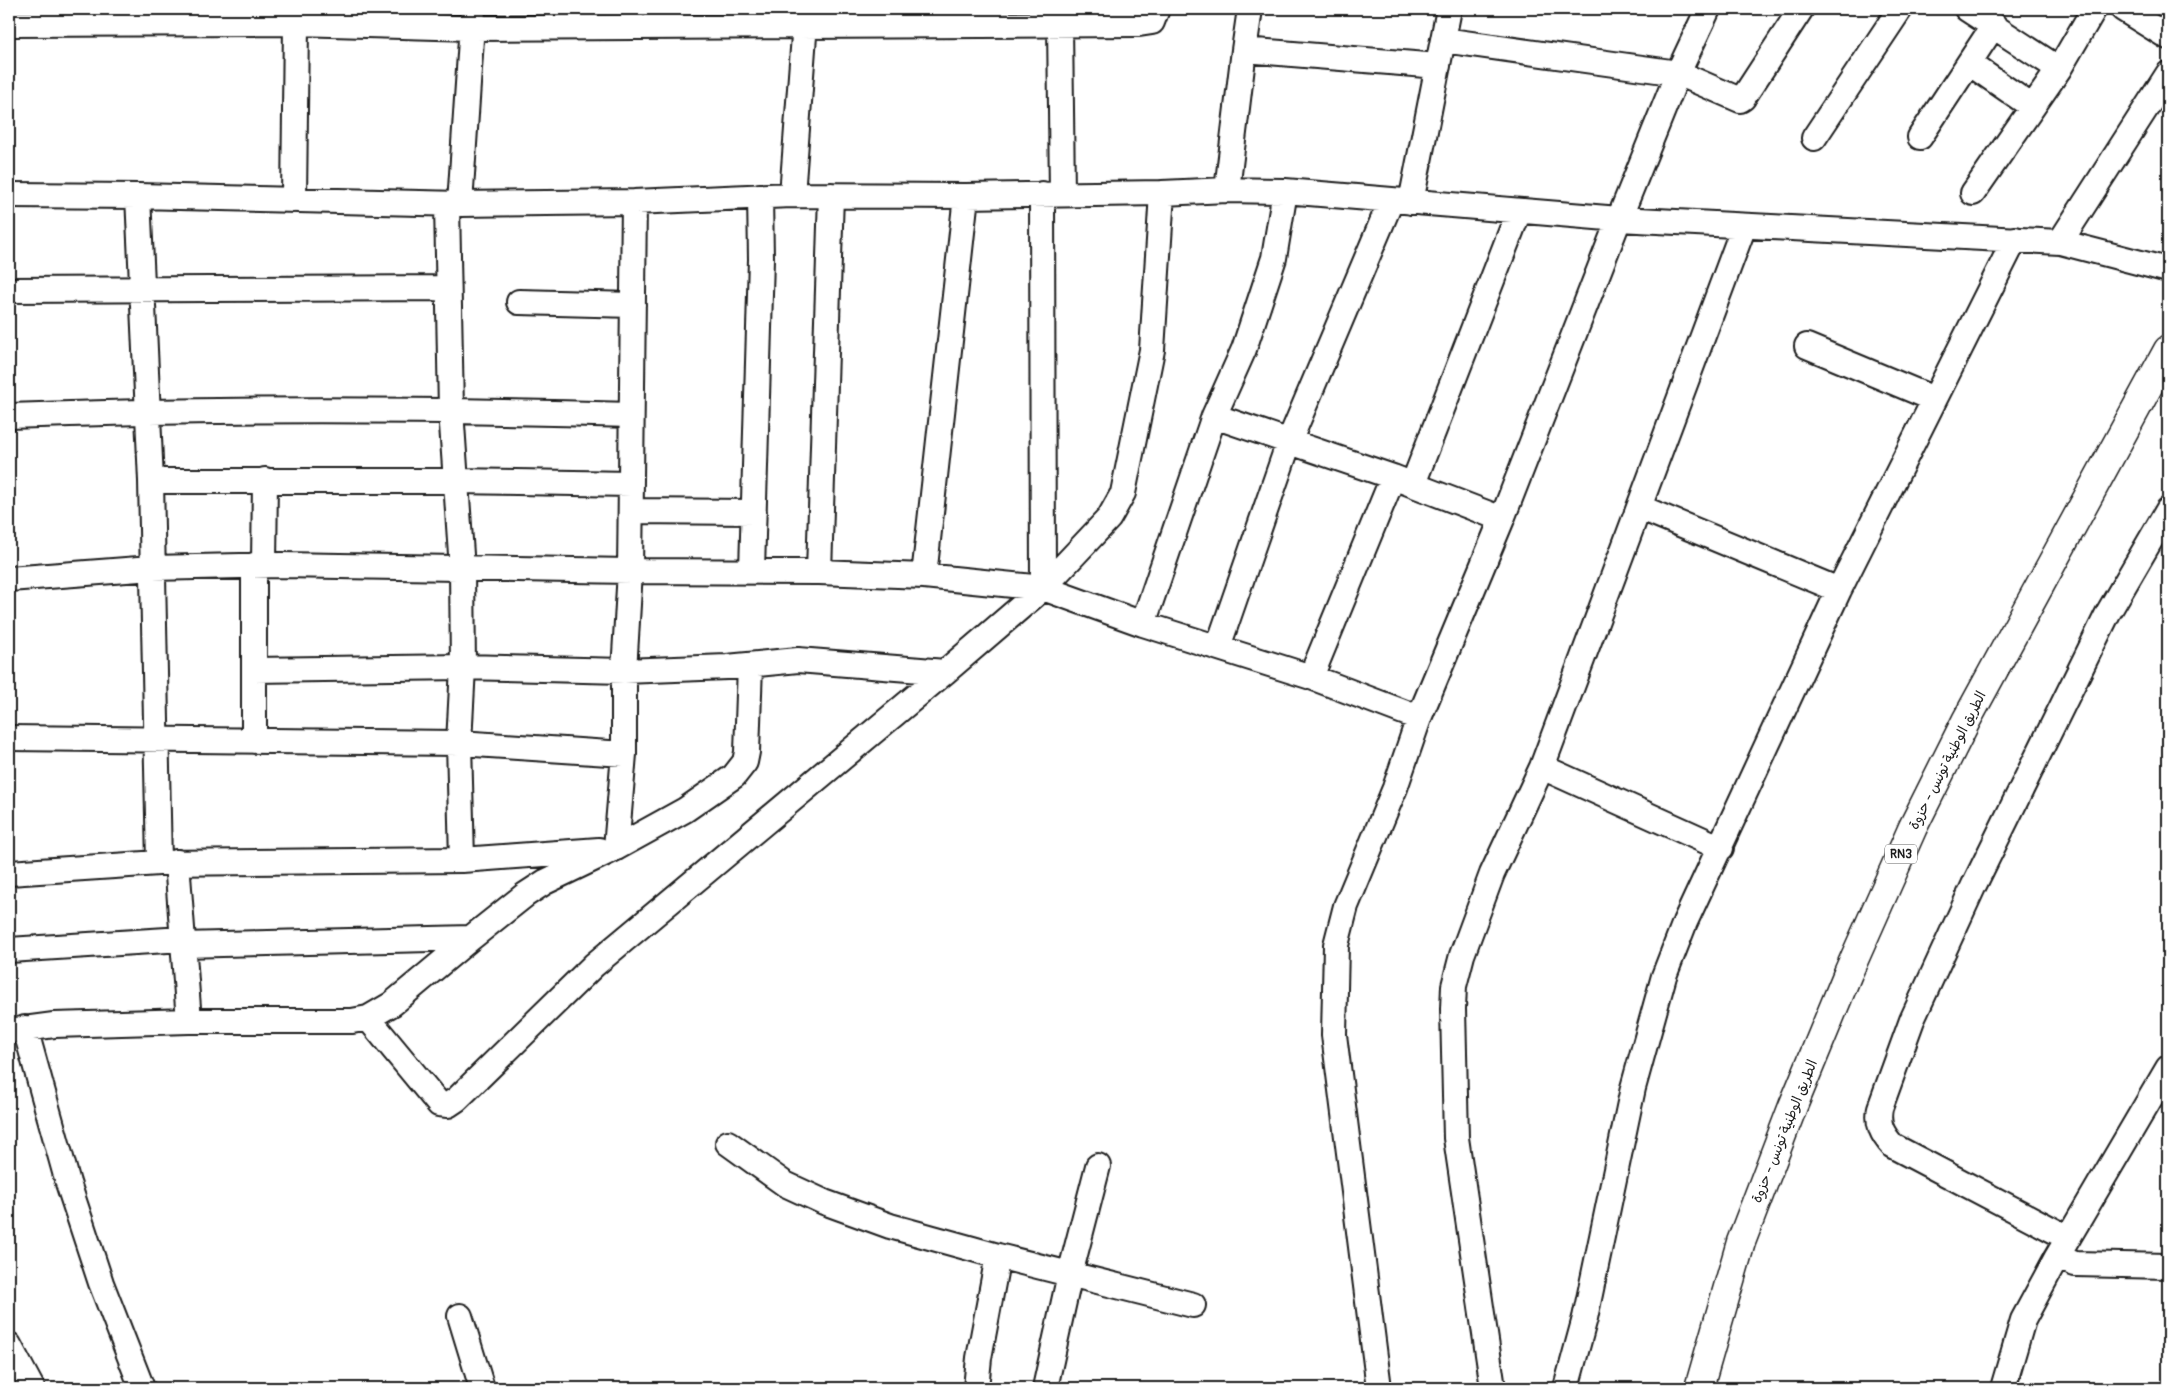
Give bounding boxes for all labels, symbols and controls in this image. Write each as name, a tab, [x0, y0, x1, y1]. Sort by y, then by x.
street label: الطريق الوطنية تونس - حزوة	[1905, 688, 1991, 833]
road number: RN3	[1885, 844, 1917, 864]
street label: الطريق الوطنية تونس - حزوة	[1748, 1057, 1822, 1206]

